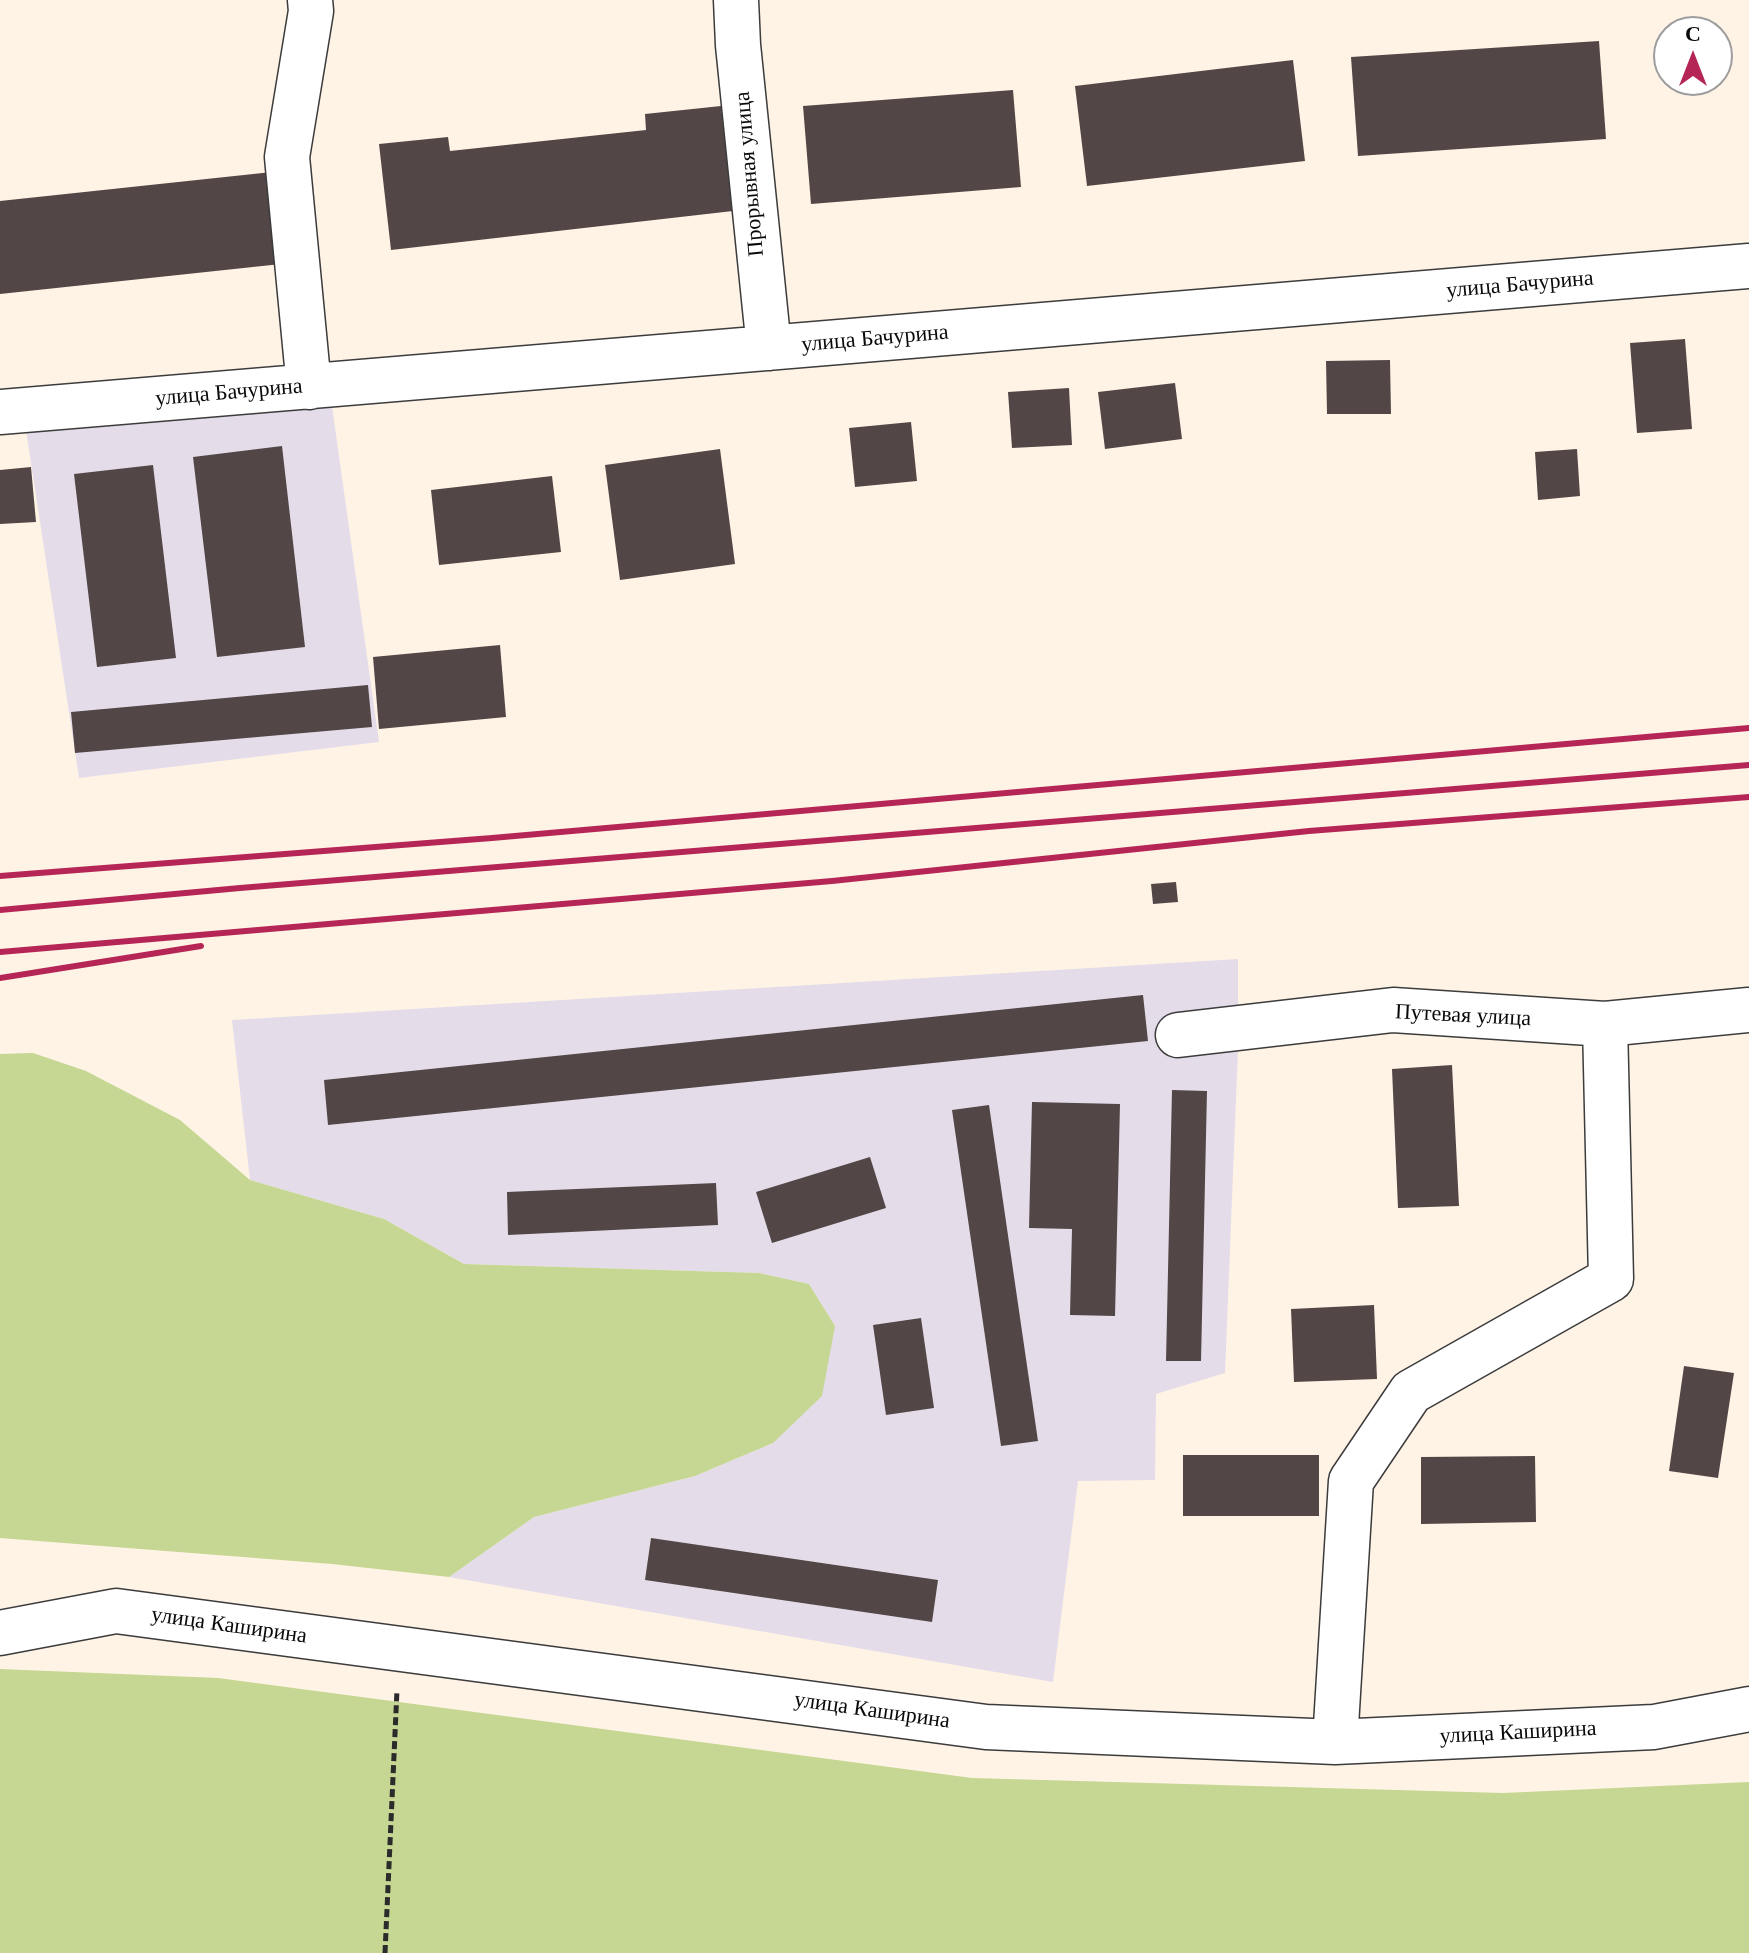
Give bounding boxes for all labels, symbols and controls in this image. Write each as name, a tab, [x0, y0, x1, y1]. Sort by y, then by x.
north arrow	[1653, 16, 1733, 96]
text: С	[1685, 21, 1701, 46]
street label: Прорывная улица	[730, 90, 770, 258]
street label: улица Бачурина	[1445, 265, 1595, 305]
street label: улица Бачурина	[800, 319, 950, 359]
street label: улица Бачурина	[154, 373, 304, 413]
street label: Путевая улица	[1394, 999, 1532, 1033]
street label: улица Каширина	[149, 1602, 309, 1650]
street label: улица Каширина	[792, 1687, 952, 1735]
street label: улица Каширина	[1439, 1716, 1597, 1750]

